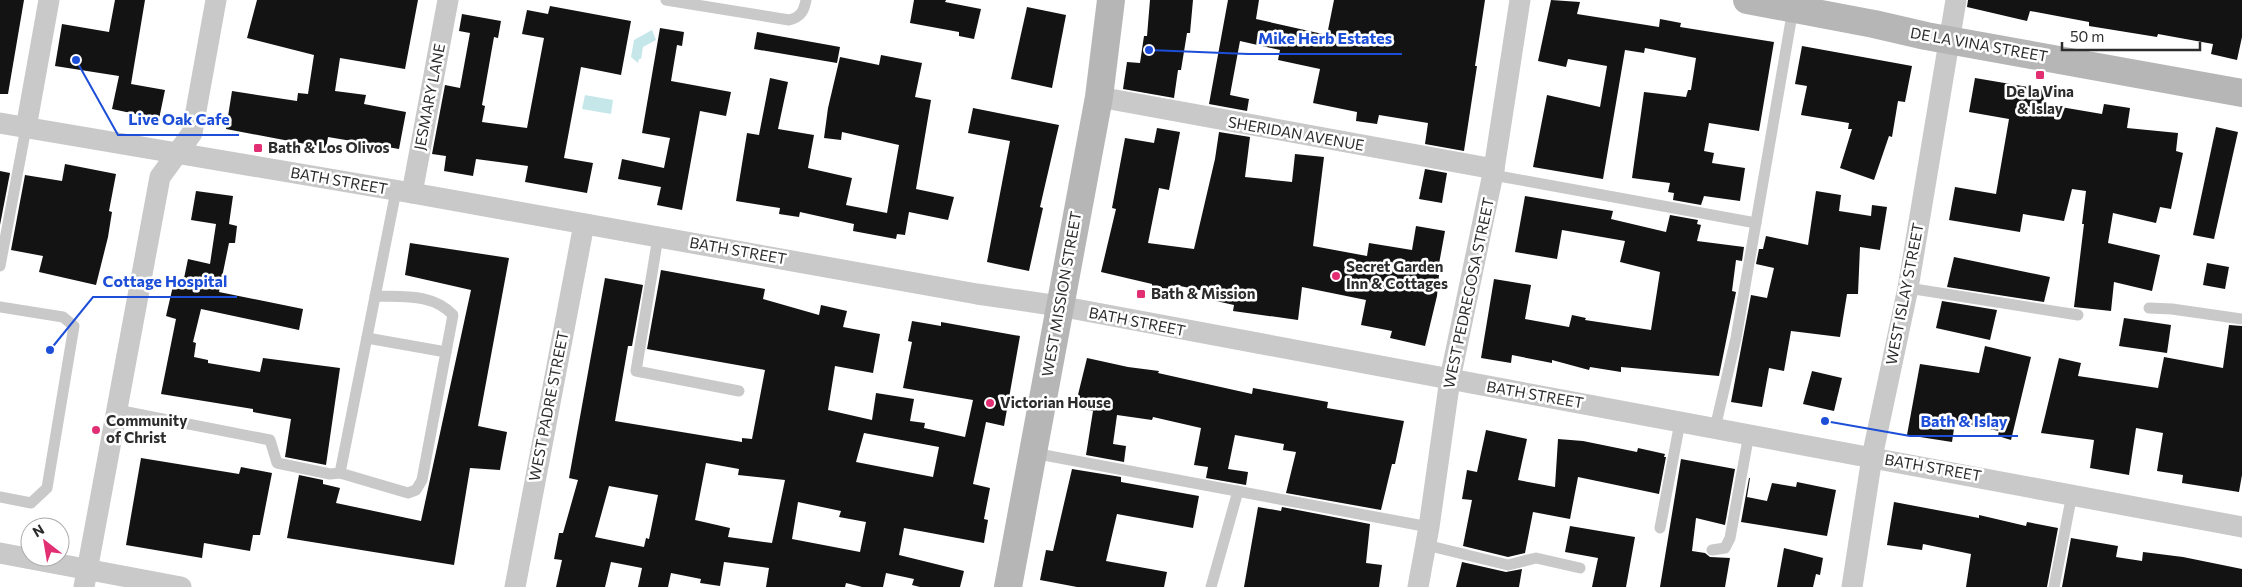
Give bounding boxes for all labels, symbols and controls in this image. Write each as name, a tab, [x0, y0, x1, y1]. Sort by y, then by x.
scale bar	[2062, 20, 2200, 52]
callout: Mike Herb Estates	[1248, 23, 1402, 54]
street label: DE LA VINA STREET	[1909, 23, 2050, 65]
text: 50 m	[2070, 27, 2104, 45]
text: Mike Herb Estates	[1258, 28, 1392, 47]
street label: JESMARY LANE	[410, 42, 448, 152]
marker: De la Vina & Islay	[2034, 69, 2046, 81]
place label: De la Vina & Islay	[2006, 82, 2074, 117]
callout: Live Oak Cafe	[118, 104, 239, 135]
text: Live Oak Cafe	[128, 109, 230, 128]
street label: SHERIDAN AVENUE	[1227, 112, 1366, 154]
place label: Bath & Los Olivos	[268, 138, 390, 156]
marker: Bath & Los Olivos	[252, 142, 264, 154]
street label: BATH STREET	[289, 163, 389, 197]
street label: WEST PEDREGOSA STREET	[1439, 195, 1497, 390]
street label: WEST MISSION STREET	[1038, 209, 1085, 378]
street label: WEST ISLAY STREET	[1881, 221, 1927, 366]
street label: BATH STREET	[688, 233, 788, 267]
place label: Secret Garden Inn & Cottages	[1346, 257, 1448, 292]
callout: Cottage Hospital	[93, 266, 237, 297]
marker: Secret Garden Inn & Cottages	[1330, 270, 1342, 282]
text: Cottage Hospital	[103, 271, 227, 290]
place label: Bath & Mission	[1151, 284, 1255, 302]
marker: Bath & Mission	[1135, 288, 1147, 300]
street label: BATH STREET	[1087, 303, 1187, 339]
street label: WEST PADRE STREET	[525, 329, 572, 483]
street label: BATH STREET	[1485, 377, 1585, 411]
place label: Victorian House	[1000, 393, 1111, 411]
marker: Victorian House	[984, 397, 996, 409]
callout: Bath & Islay	[1910, 405, 2018, 436]
place label: Community of Christ	[106, 411, 188, 446]
text: Bath & Islay	[1920, 411, 2008, 430]
marker: Community of Christ	[90, 424, 102, 436]
street label: BATH STREET	[1883, 450, 1983, 484]
north arrow	[20, 517, 70, 567]
text: N	[29, 520, 47, 540]

